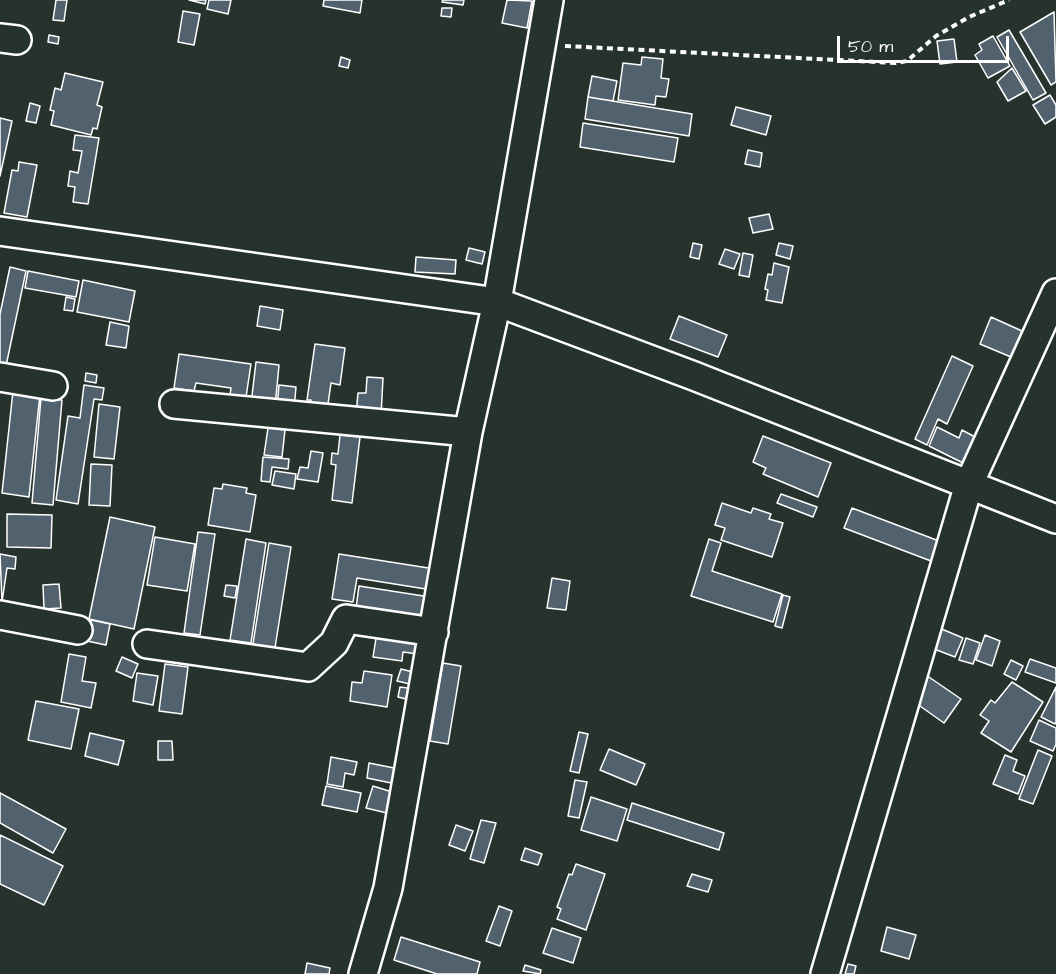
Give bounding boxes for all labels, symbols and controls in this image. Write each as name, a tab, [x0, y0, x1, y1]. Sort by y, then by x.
scale bar	[840, 24, 1012, 62]
text: 50 m	[848, 34, 893, 59]

